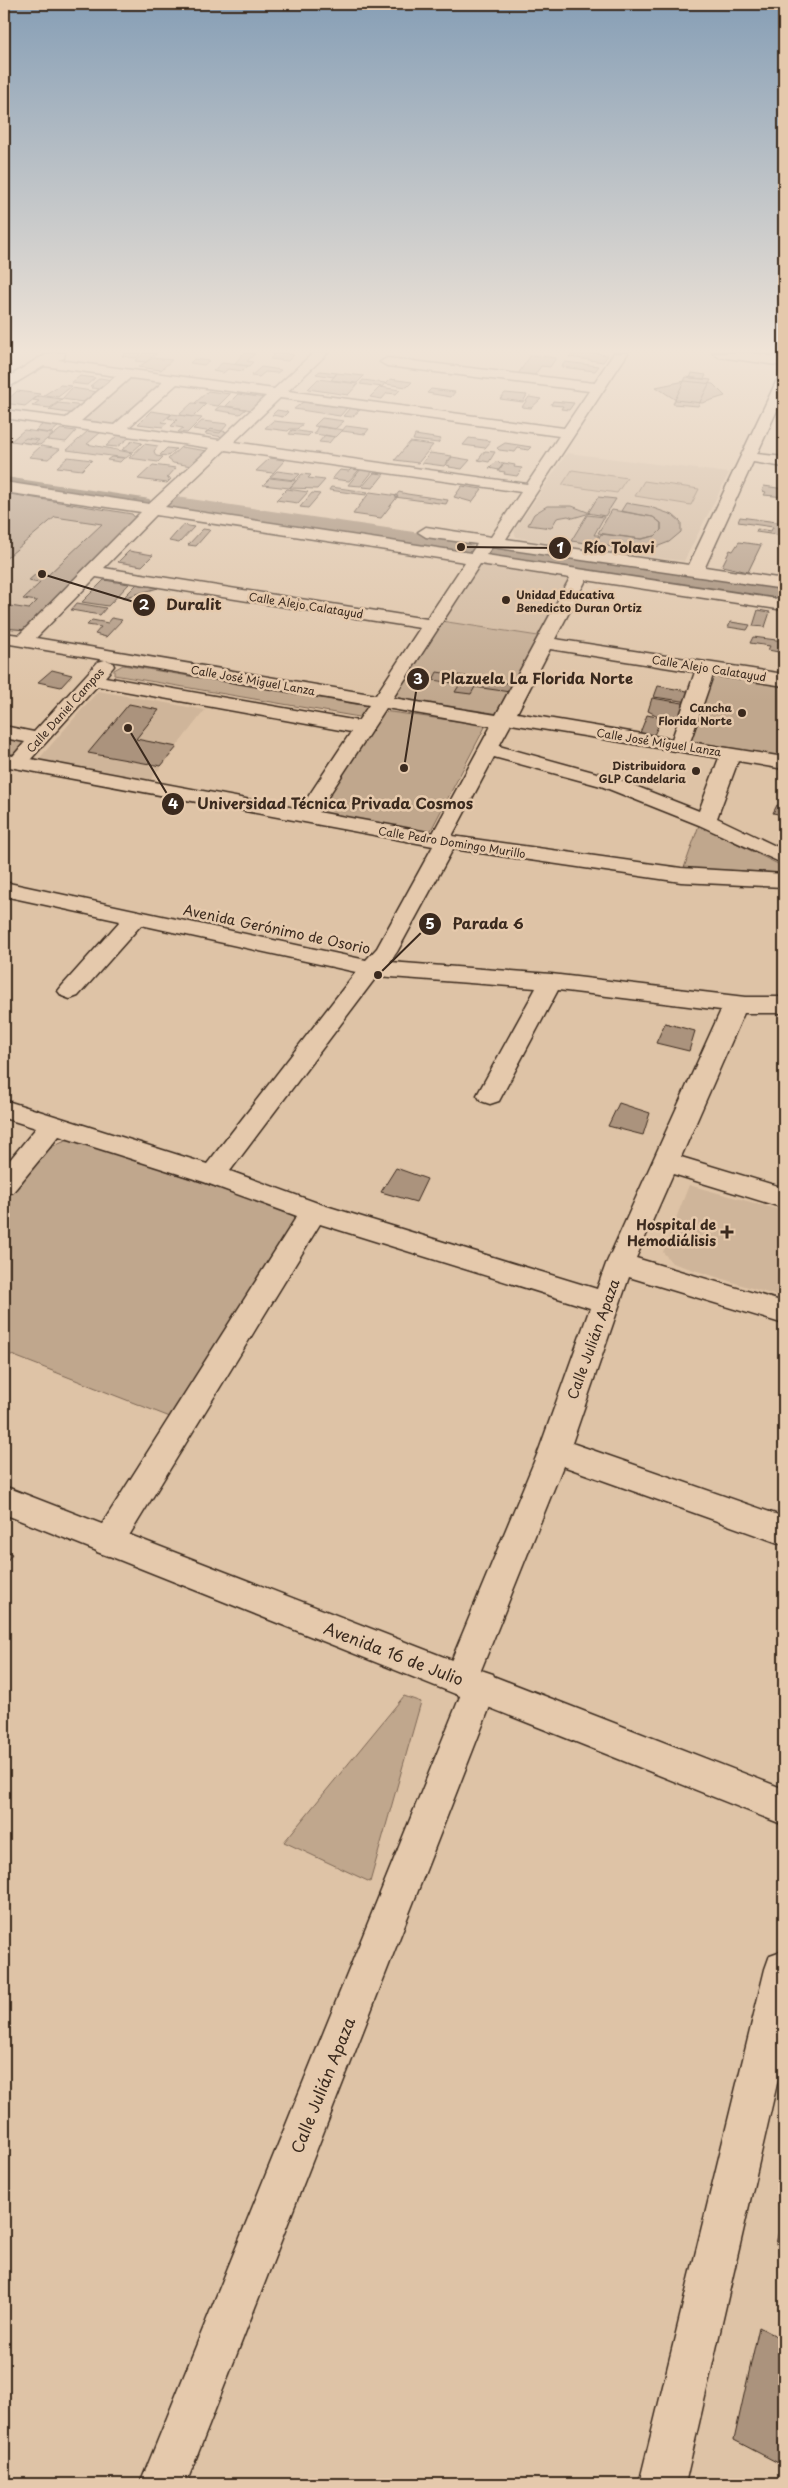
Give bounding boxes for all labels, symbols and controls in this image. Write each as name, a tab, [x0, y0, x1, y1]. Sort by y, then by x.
callout: Río Tolavi	[547, 533, 665, 563]
text: 1	[556, 535, 564, 558]
text: Río Tolavi	[583, 535, 655, 558]
place label: Unidad Educativa Benedicto Duran Ortiz	[516, 586, 642, 616]
street label: Calle Alejo Calatayud	[248, 588, 364, 622]
callout: Duralit	[131, 590, 232, 620]
text: 2	[139, 592, 150, 615]
text: Duralit	[166, 592, 222, 615]
marker: Unidad Educativa Benedicto Duran Ortiz	[500, 594, 512, 606]
street label: Calle Alejo Calatayud	[651, 651, 767, 685]
street label: Calle José Miguel Lanza	[189, 661, 317, 699]
street label: Calle Daniel Campos	[22, 664, 108, 756]
callout: Plazuela La Florida Norte	[405, 664, 644, 694]
text: 3	[413, 666, 423, 689]
text: Plazuela La Florida Norte	[441, 666, 633, 689]
place label: Cancha Florida Norte	[658, 699, 733, 729]
marker: Cancha Florida Norte	[736, 707, 748, 719]
street label: Calle José Miguel Lanza	[595, 724, 723, 760]
place label: Distribuidora GLP Candelaria	[599, 757, 687, 787]
marker: Distribuidora GLP Candelaria	[690, 765, 702, 777]
callout: Universidad Técnica Privada Cosmos	[161, 789, 484, 819]
text: 4	[168, 791, 178, 814]
text: Universidad Técnica Privada Cosmos	[197, 791, 473, 814]
street label: Calle Pedro Domingo Murillo	[377, 822, 527, 862]
street label: Avenida Gerónimo de Osorio	[181, 899, 373, 959]
callout: Parada 6	[418, 909, 534, 939]
text: 5	[425, 911, 435, 934]
text: Parada 6	[452, 911, 524, 934]
place label: Hospital de Hemodiálisis	[627, 1214, 716, 1251]
marker: Hospital de Hemodiálisis	[720, 1225, 734, 1239]
street label: Calle Julián Apaza	[561, 1276, 625, 1402]
street label: Avenida 16 de Julio	[321, 1615, 467, 1691]
street label: Calle Julián Apaza	[284, 2013, 360, 2157]

